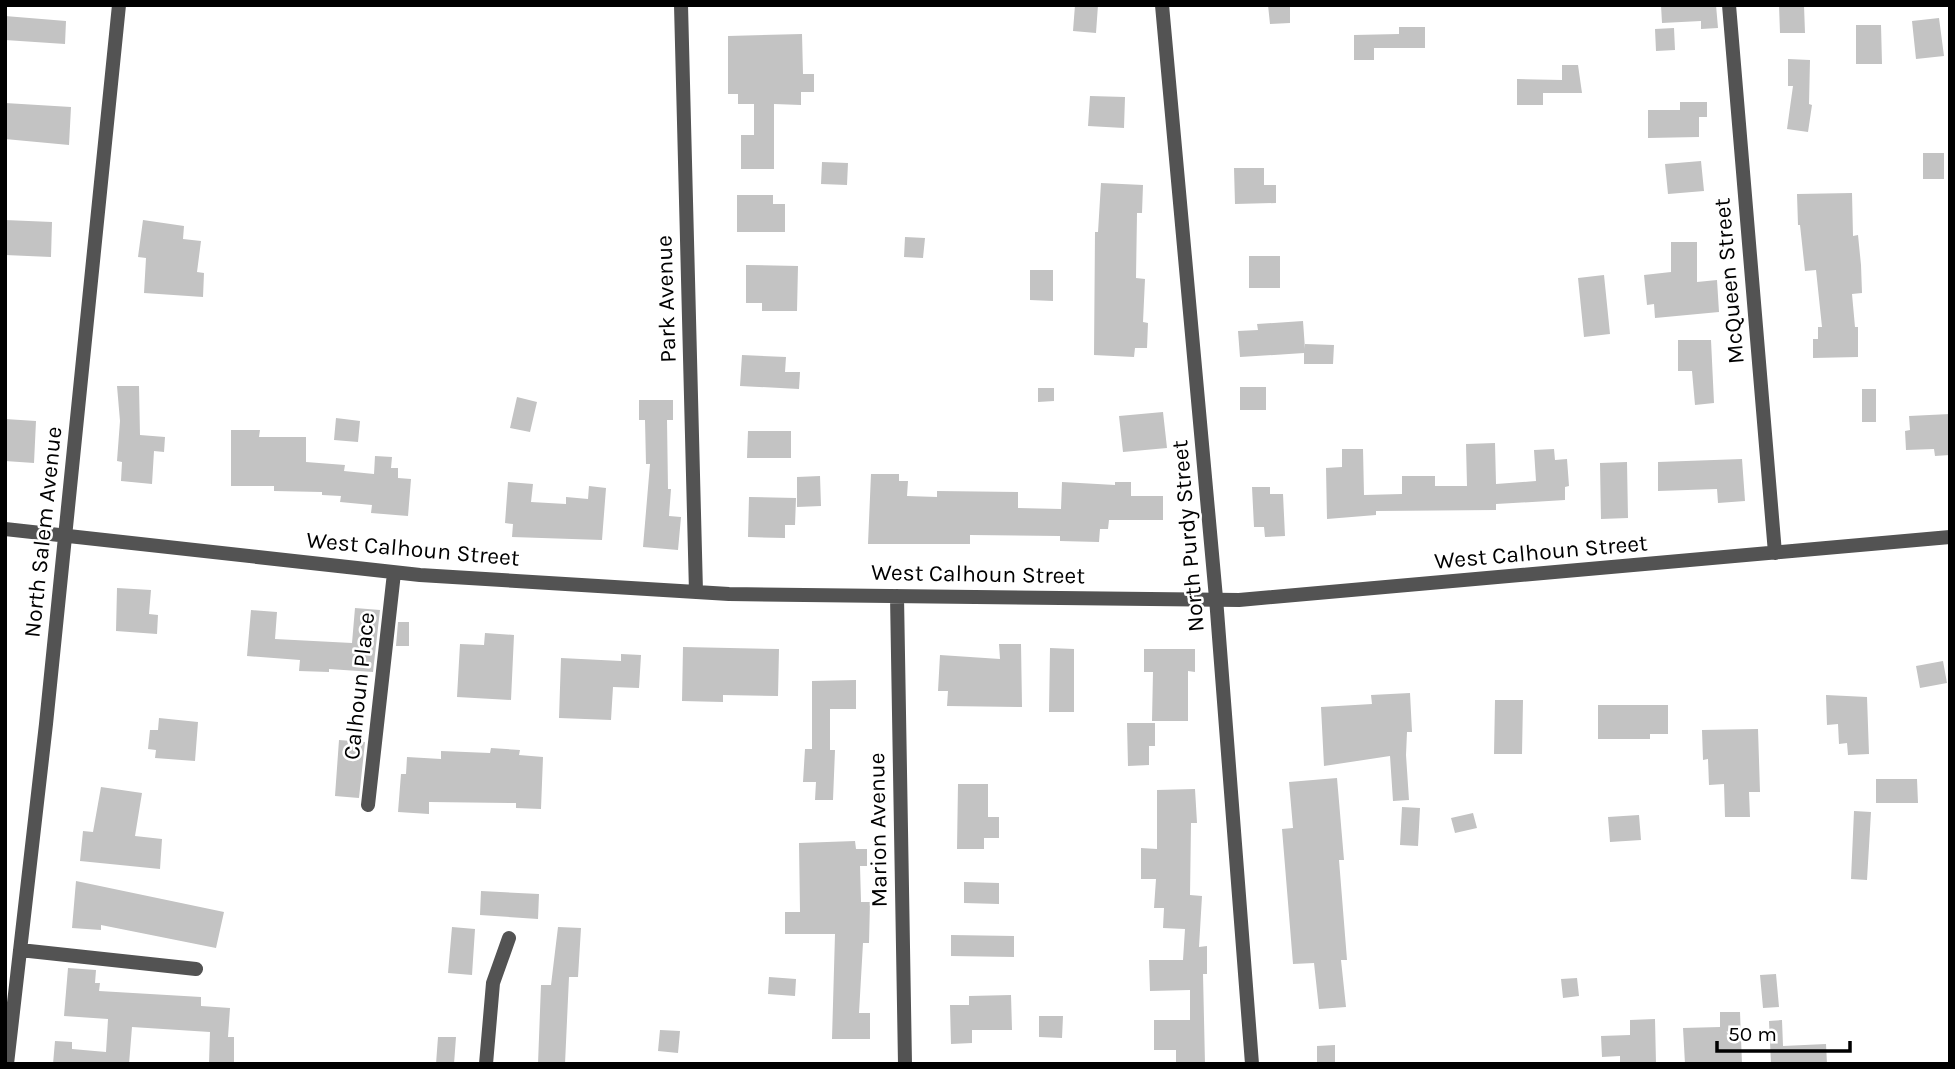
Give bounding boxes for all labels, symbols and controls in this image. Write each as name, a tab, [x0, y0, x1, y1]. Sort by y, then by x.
street label: McQueen Street	[1708, 197, 1750, 365]
street label: Park Avenue	[650, 235, 682, 363]
street label: North Salem Avenue	[18, 425, 68, 639]
street label: North Purdy Street	[1166, 439, 1210, 633]
street label: West Calhoun Street	[305, 526, 521, 572]
street label: West Calhoun Street	[1433, 529, 1649, 575]
street label: West Calhoun Street	[871, 559, 1086, 589]
street label: Calhoun Place	[338, 611, 380, 761]
street label: Marion Avenue	[863, 752, 893, 908]
scale bar	[1717, 1010, 1850, 1054]
text: 50 m	[1728, 1022, 1777, 1046]

